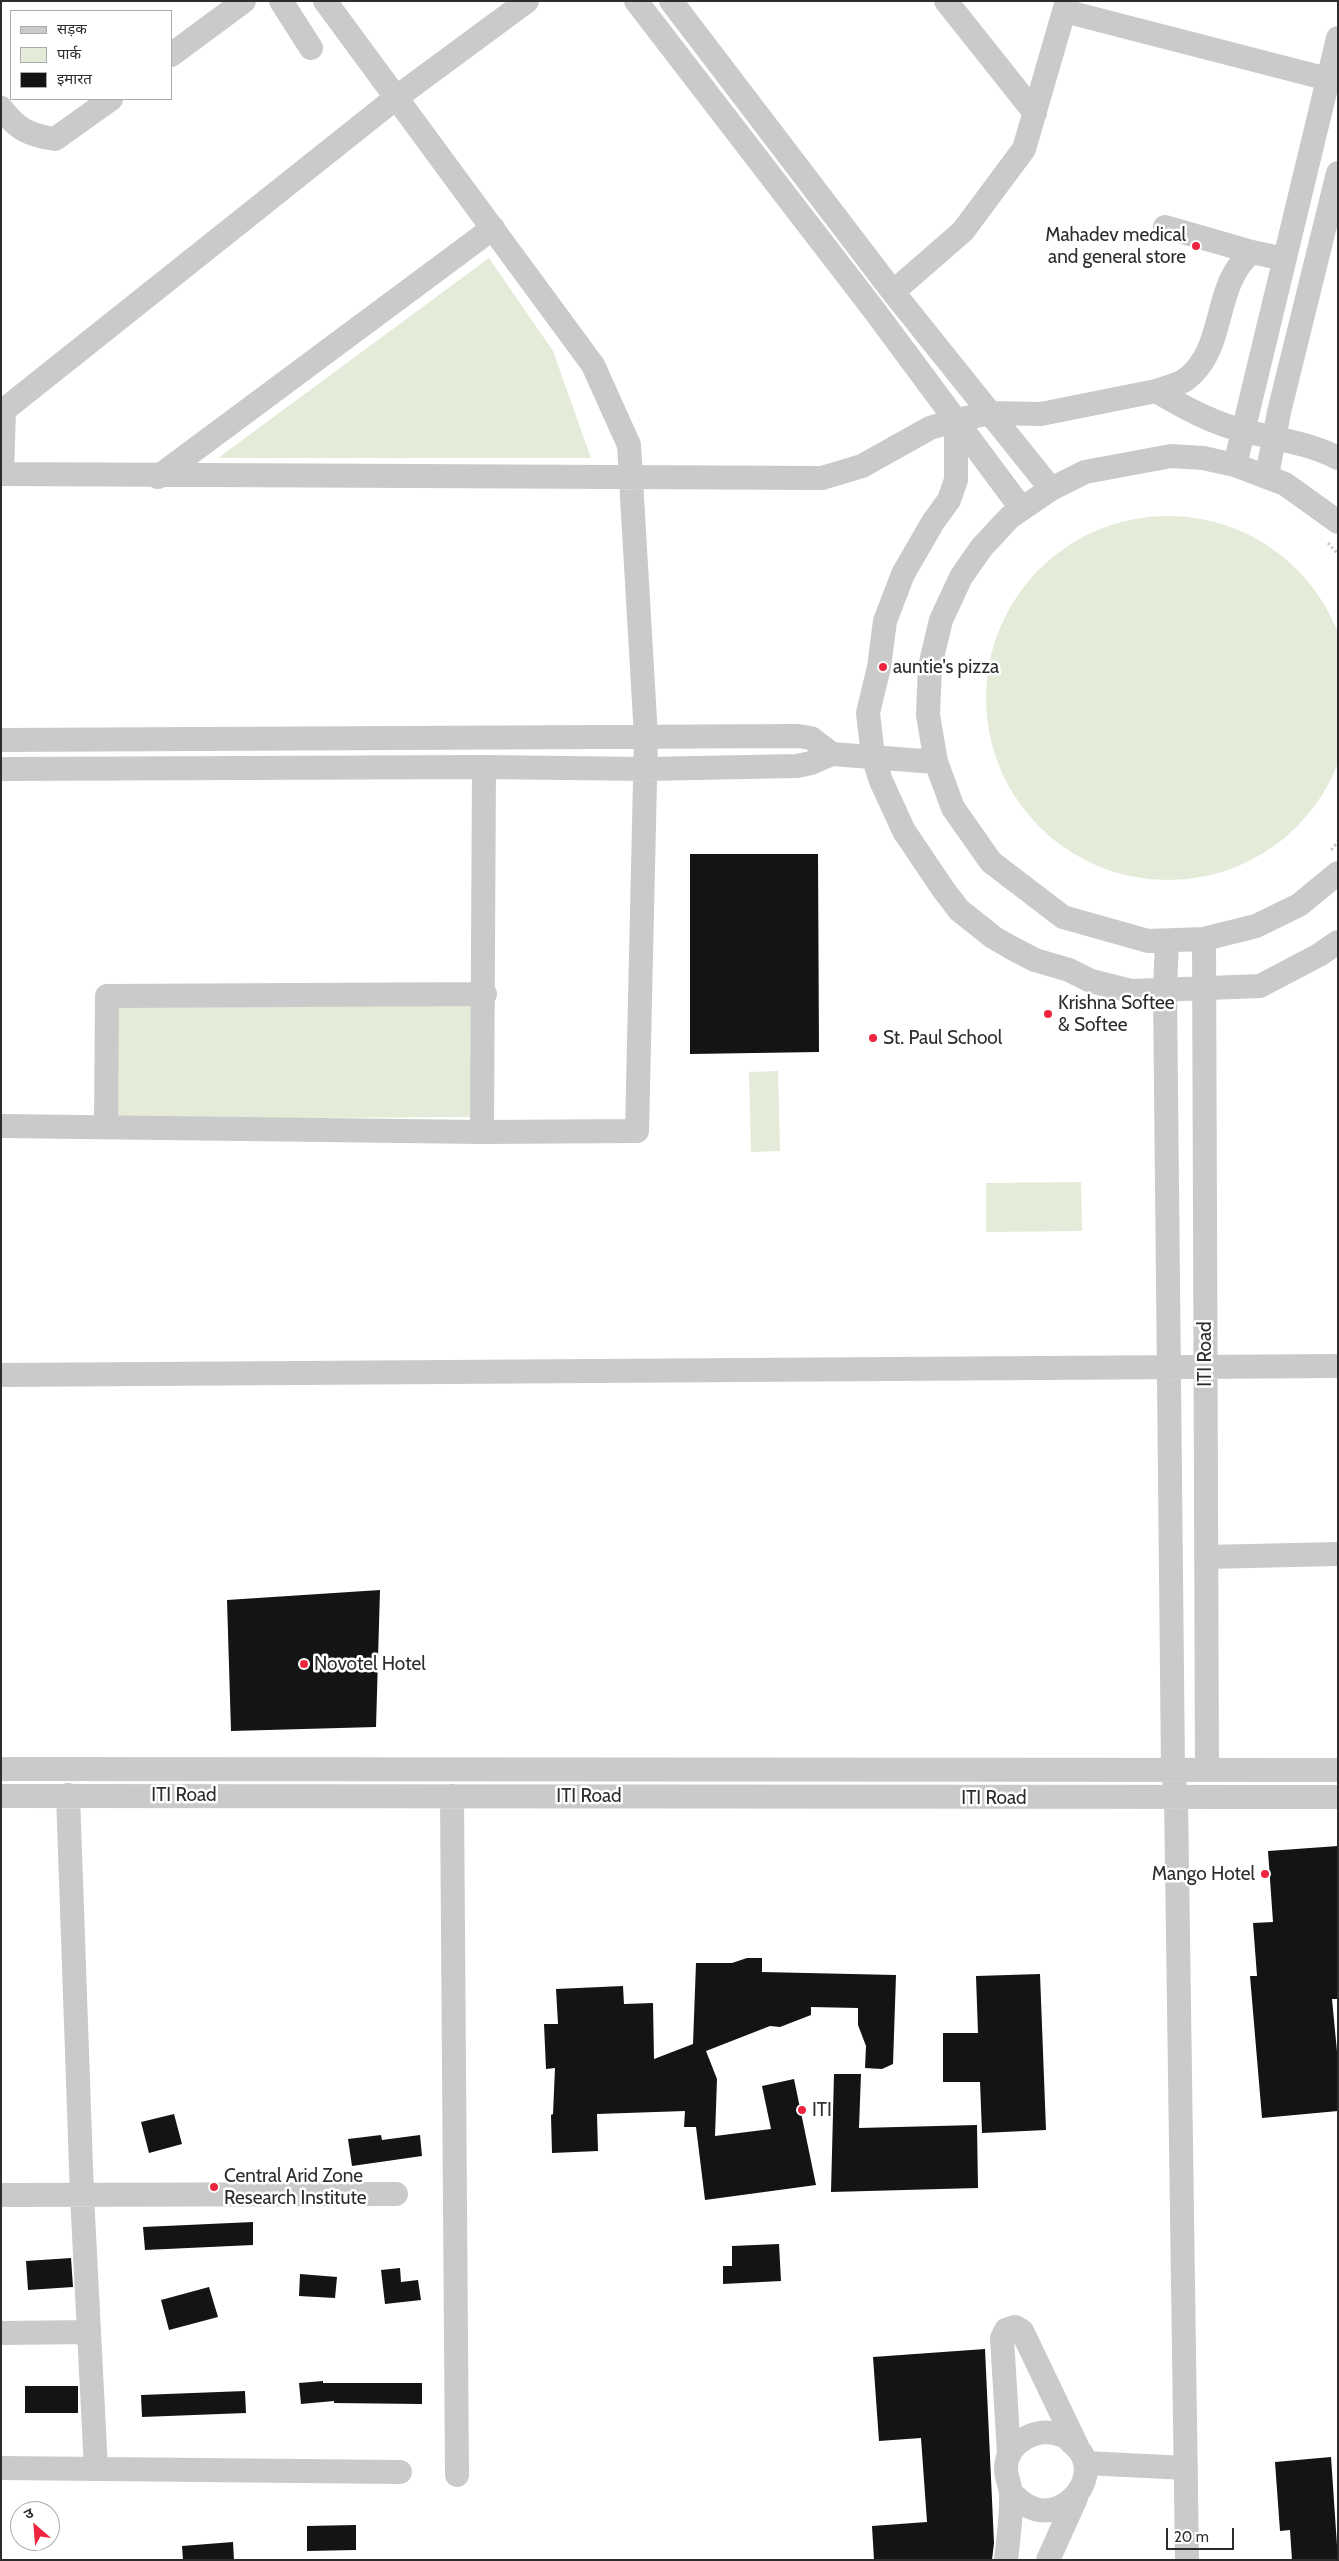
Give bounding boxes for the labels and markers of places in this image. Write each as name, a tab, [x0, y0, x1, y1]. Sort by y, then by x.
place label: Mahadev medical and general store	[1045, 224, 1186, 268]
marker: Mahadev medical and general store	[1190, 240, 1202, 252]
place label: auntie's pizza	[893, 656, 999, 678]
marker: auntie's pizza	[877, 661, 889, 673]
place label: Krishna Softee & Softee	[1058, 992, 1174, 1036]
marker: Krishna Softee & Softee	[1042, 1008, 1054, 1020]
place label: St. Paul School	[883, 1027, 1002, 1049]
marker: St. Paul School	[867, 1032, 879, 1044]
place label: Novotel Hotel	[314, 1653, 426, 1675]
marker: Novotel Hotel	[298, 1658, 310, 1670]
place label: Mango Hotel	[1152, 1863, 1255, 1885]
marker: Mango Hotel	[1259, 1868, 1271, 1880]
place label: ITI	[812, 2099, 832, 2121]
marker: ITI	[796, 2104, 808, 2116]
place label: Central Arid Zone Research Institute	[224, 2165, 366, 2209]
marker: Central Arid Zone Research Institute	[208, 2181, 220, 2193]

